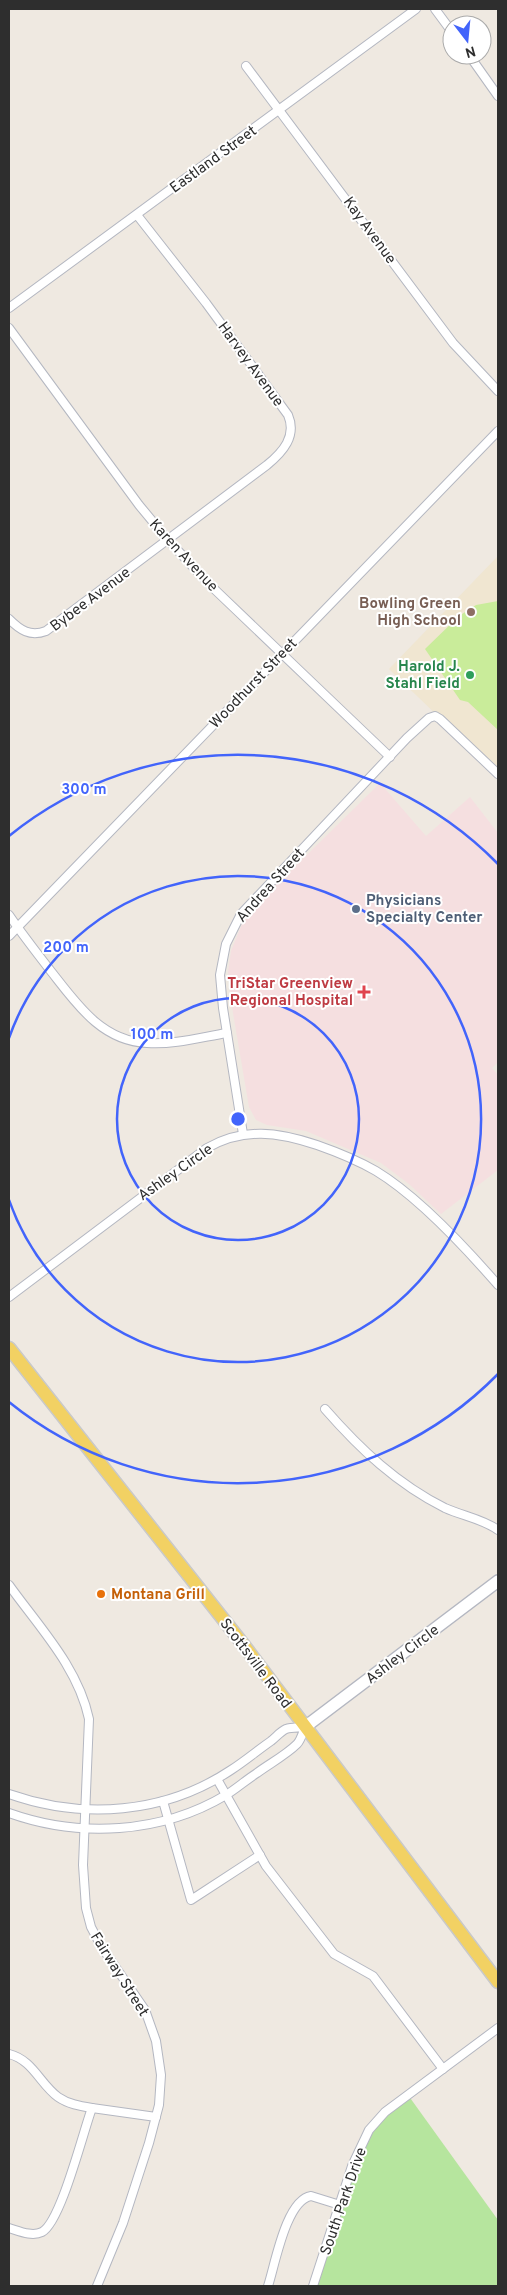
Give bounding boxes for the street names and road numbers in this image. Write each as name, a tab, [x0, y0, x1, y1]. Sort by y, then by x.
street label: Eastland Street	[167, 122, 261, 198]
street label: Kay Avenue	[338, 194, 400, 268]
street label: Harvey Avenue	[213, 319, 287, 411]
street label: Karen Avenue	[144, 516, 222, 596]
street label: Bybee Avenue	[47, 564, 135, 637]
street label: Woodhurst Street	[206, 635, 302, 733]
street label: Andrea Street	[233, 845, 309, 927]
street label: Ashley Circle	[135, 1140, 217, 1206]
street label: Scottsville Road	[215, 1615, 295, 1713]
street label: Ashley Circle	[362, 1621, 443, 1689]
street label: Fairway Street	[85, 1929, 152, 2021]
street label: South Park Drive	[317, 2145, 372, 2258]

